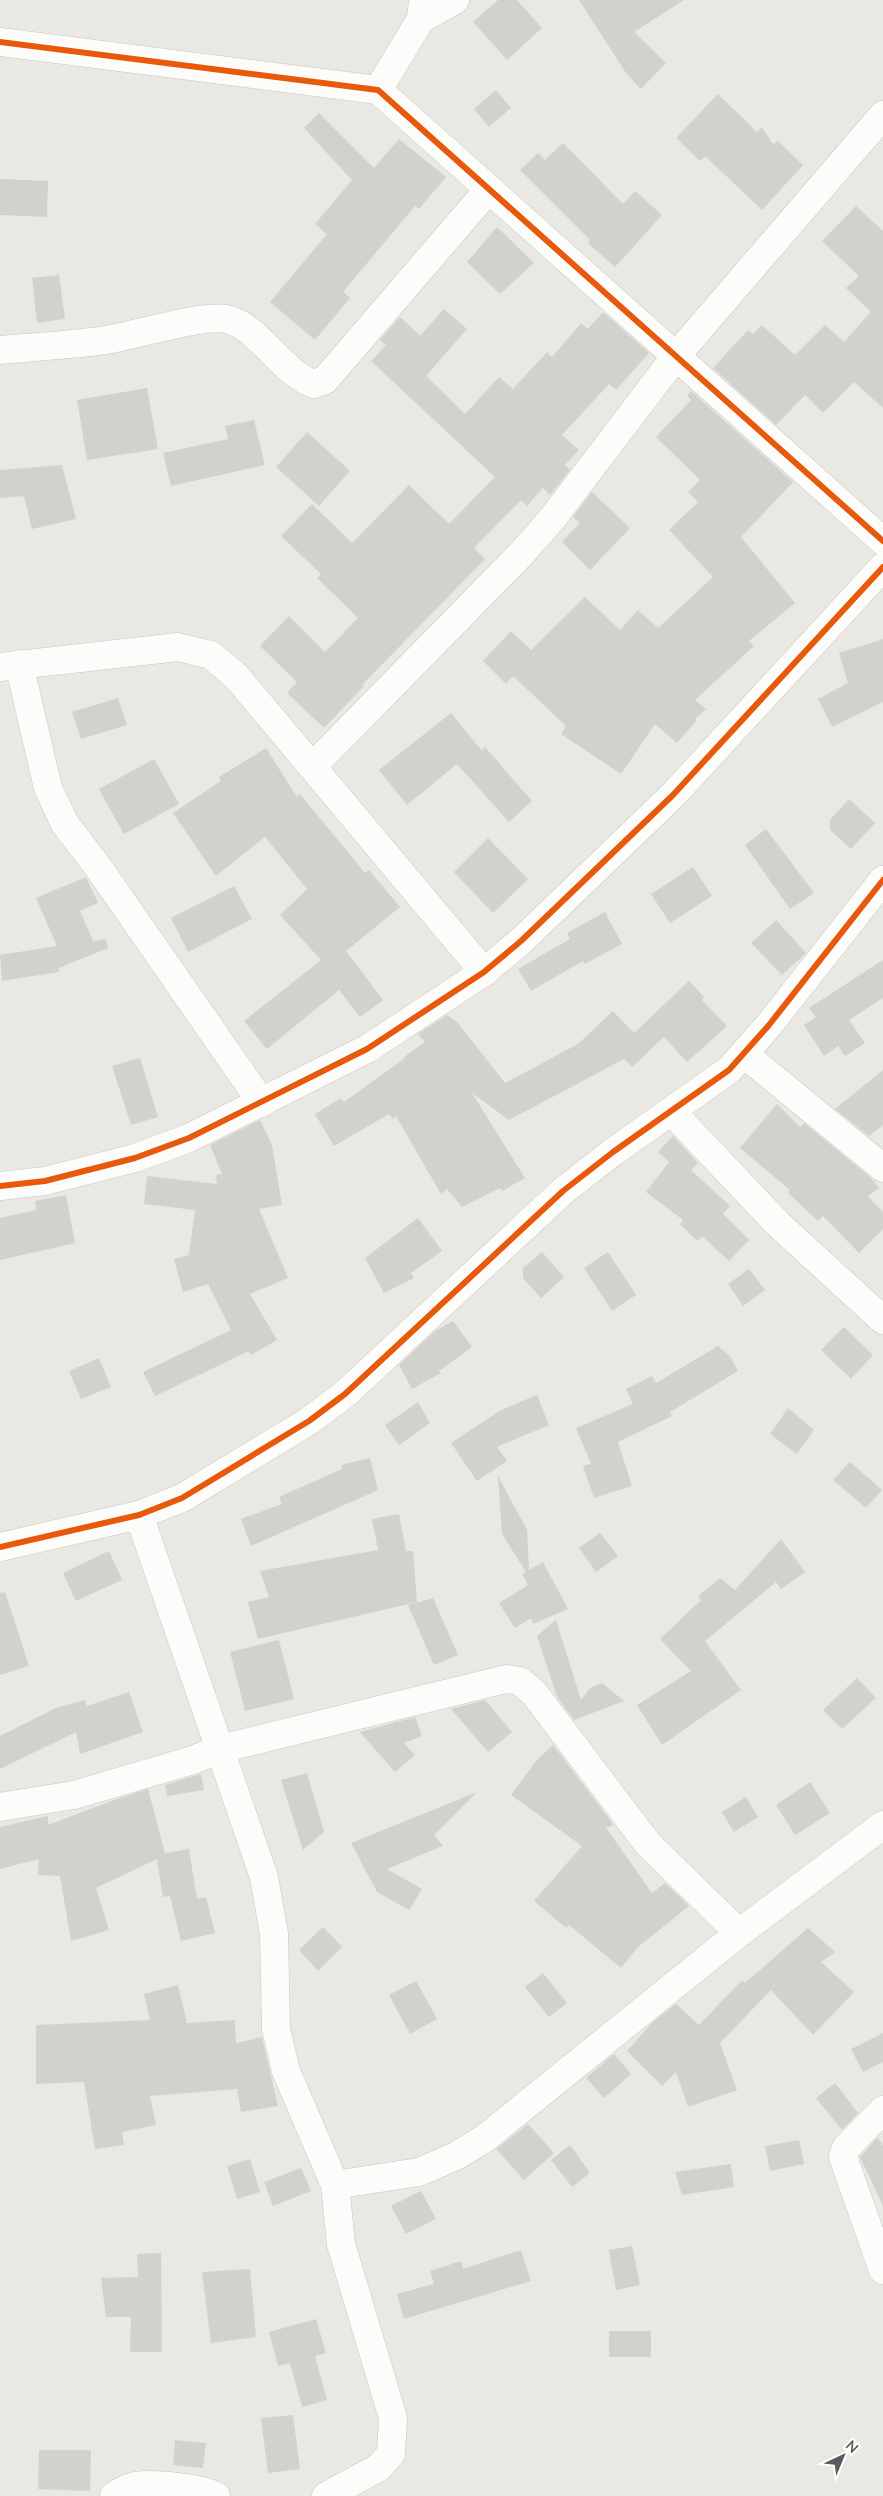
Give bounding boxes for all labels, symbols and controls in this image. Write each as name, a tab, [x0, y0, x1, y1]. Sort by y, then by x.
north arrow	[818, 2431, 868, 2481]
text: N	[843, 2436, 862, 2456]

